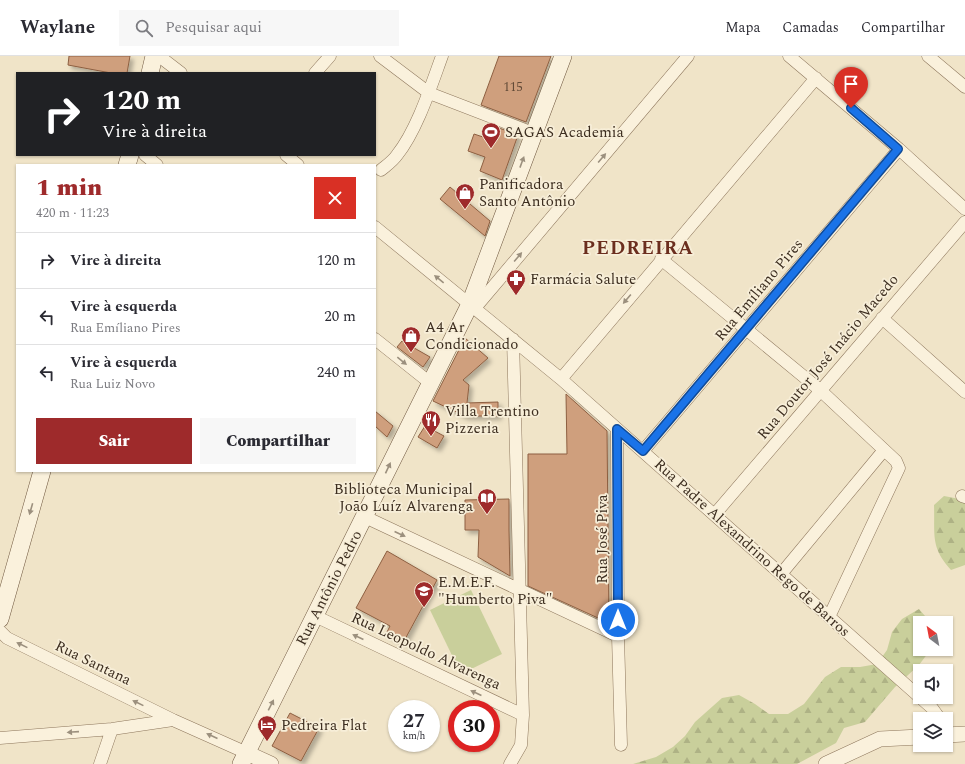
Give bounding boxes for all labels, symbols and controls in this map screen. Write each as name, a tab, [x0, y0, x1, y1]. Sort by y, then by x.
search box	[119, 10, 399, 46]
text: Waylane	[20, 13, 95, 42]
text: Pesquisar aqui	[165, 16, 262, 39]
icon: search	[133, 17, 155, 39]
text: Mapa	[725, 17, 760, 38]
text: Camadas	[782, 17, 839, 38]
text: Compartilhar	[861, 17, 945, 38]
pin	[834, 67, 868, 108]
icon: arrive	[840, 73, 862, 95]
house number: 115	[503, 77, 523, 97]
text: 120 m	[102, 79, 181, 122]
icon: right	[36, 88, 88, 140]
text: Vire à direita	[102, 118, 207, 145]
sports icon: SAGAS Academia	[480, 121, 502, 149]
place label: SAGAS Academia	[505, 121, 624, 144]
one-way arrow	[598, 152, 607, 163]
one-way arrow	[519, 156, 525, 168]
text: 1 min	[36, 170, 102, 206]
place label: Panificadora Santo Antônio	[479, 173, 575, 213]
button: close	[314, 177, 356, 219]
shop icon: Panificadora Santo Antônio	[454, 182, 476, 210]
text: 420 m · 11:23	[36, 203, 109, 223]
district label: PEDREIRA	[582, 234, 694, 263]
street label: Rua Emíliano Pires	[709, 234, 809, 346]
text: Vire à direita	[70, 249, 161, 272]
text: 120 m	[317, 249, 356, 272]
icon: right	[36, 250, 58, 272]
one-way arrow	[514, 252, 523, 262]
pharmacy icon: Farmácia Salute	[505, 268, 527, 296]
place label: Farmácia Salute	[530, 268, 636, 291]
street label: Rua Doutor José Inácio Macedo	[752, 269, 904, 445]
one-way arrow	[434, 275, 445, 284]
one-way arrow	[623, 294, 632, 305]
text: Vire à esquerda	[70, 295, 177, 318]
text: 20 m	[324, 305, 356, 328]
icon: left	[36, 306, 58, 328]
place label: A4 Ar Condicionado	[425, 316, 518, 356]
text: Rua Emíliano Pires	[70, 318, 181, 338]
shop icon: A4 Ar Condicionado	[400, 325, 422, 353]
text: Vire à esquerda	[70, 351, 177, 374]
one-way arrow	[397, 356, 407, 365]
text: 240 m	[317, 361, 356, 384]
icon: left	[36, 362, 58, 384]
text: Rua Luiz Novo	[70, 374, 155, 394]
place label: Villa Trentino Pizzeria	[445, 400, 539, 440]
restaurant icon: Villa Trentino Pizzeria	[420, 409, 442, 437]
button: Sair	[36, 418, 192, 464]
button: Compartilhar	[200, 418, 356, 464]
street label: Rua Padre Alexandrino Rego de Barros	[649, 453, 855, 643]
one-way arrow	[385, 463, 391, 474]
place label: Biblioteca Municipal João Luíz Alvarenga	[334, 478, 474, 518]
library icon: Biblioteca Municipal João Luíz Alvarenga	[476, 487, 498, 515]
street label: Rua José Piva	[591, 494, 614, 584]
one-way arrow	[28, 503, 34, 515]
street label: Rua Antônio Pedro	[290, 526, 368, 650]
one-way arrow	[395, 531, 406, 537]
place label: E.M.E.F. "Humberto Piva"	[438, 571, 552, 611]
school or university icon: E.M.E.F. "Humberto Piva"	[413, 580, 435, 608]
position arrow	[597, 599, 639, 641]
street label: Rua Leopoldo Alvarenga	[347, 606, 505, 696]
north arrow	[913, 616, 953, 656]
map controls	[913, 616, 953, 752]
one-way arrow	[352, 634, 364, 640]
street label: Rua Santana	[51, 635, 136, 692]
one-way arrow	[16, 642, 28, 648]
button: sound	[913, 664, 953, 704]
one-way arrow	[470, 690, 481, 696]
one-way arrow	[267, 699, 274, 711]
one-way arrow	[133, 700, 144, 706]
speed limit sign: 30	[448, 700, 500, 752]
text: 27	[403, 706, 425, 736]
button: layers	[913, 712, 953, 752]
hotel icon: Pedreira Flat	[256, 714, 278, 742]
place label: Pedreira Flat	[281, 714, 367, 737]
text: km/h	[403, 728, 425, 744]
one-way arrow	[67, 729, 79, 736]
one-way arrow	[206, 733, 217, 739]

